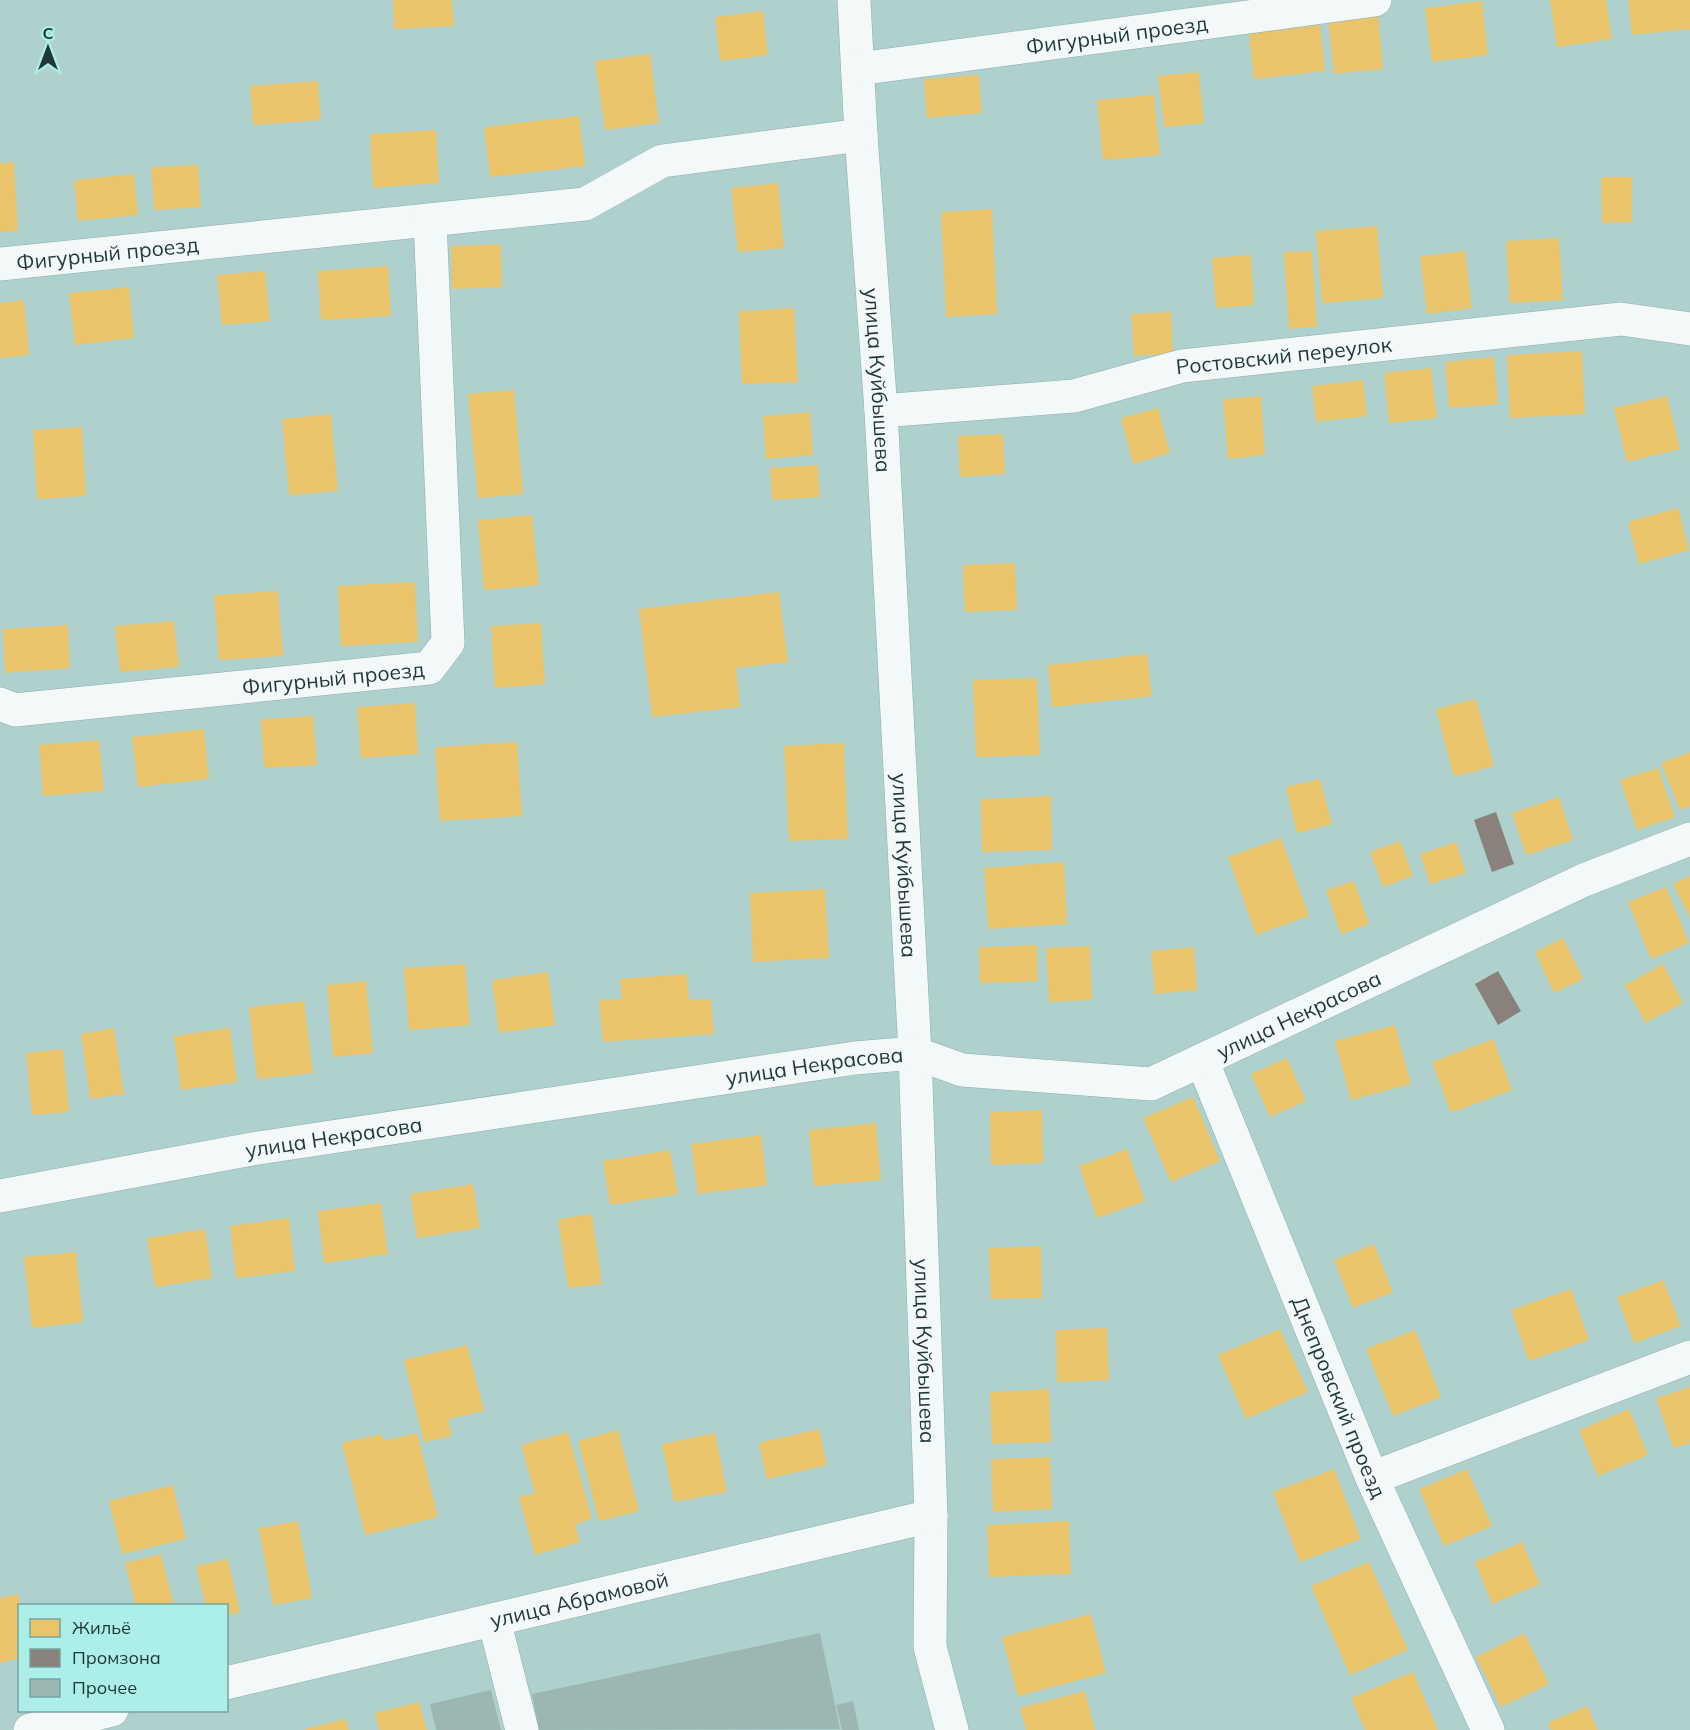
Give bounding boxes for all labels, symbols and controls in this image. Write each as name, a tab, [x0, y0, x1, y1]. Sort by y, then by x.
street label: Фигурный проезд	[1024, 9, 1209, 59]
north arrow	[18, 18, 78, 78]
text: С	[43, 23, 54, 43]
street label: Фигурный проезд	[15, 231, 200, 275]
street label: улица Куйбышева	[859, 287, 897, 473]
street label: Ростовский переулок	[1174, 331, 1394, 380]
street label: Фигурный проезд	[241, 656, 426, 700]
street label: улица Куйбышева	[887, 772, 923, 959]
street label: улица Некрасова	[1212, 965, 1385, 1064]
street label: улица Некрасова	[724, 1041, 904, 1090]
street label: улица Некрасова	[243, 1110, 424, 1163]
street label: улица Куйбышева	[909, 1258, 941, 1444]
street label: Днепровский проезд	[1286, 1292, 1392, 1502]
street label: улица Абрамовой	[488, 1566, 671, 1633]
legend	[18, 1604, 228, 1712]
text: Жильё	[72, 1616, 131, 1639]
text: Промзона	[72, 1646, 161, 1669]
text: Прочее	[72, 1676, 137, 1699]

